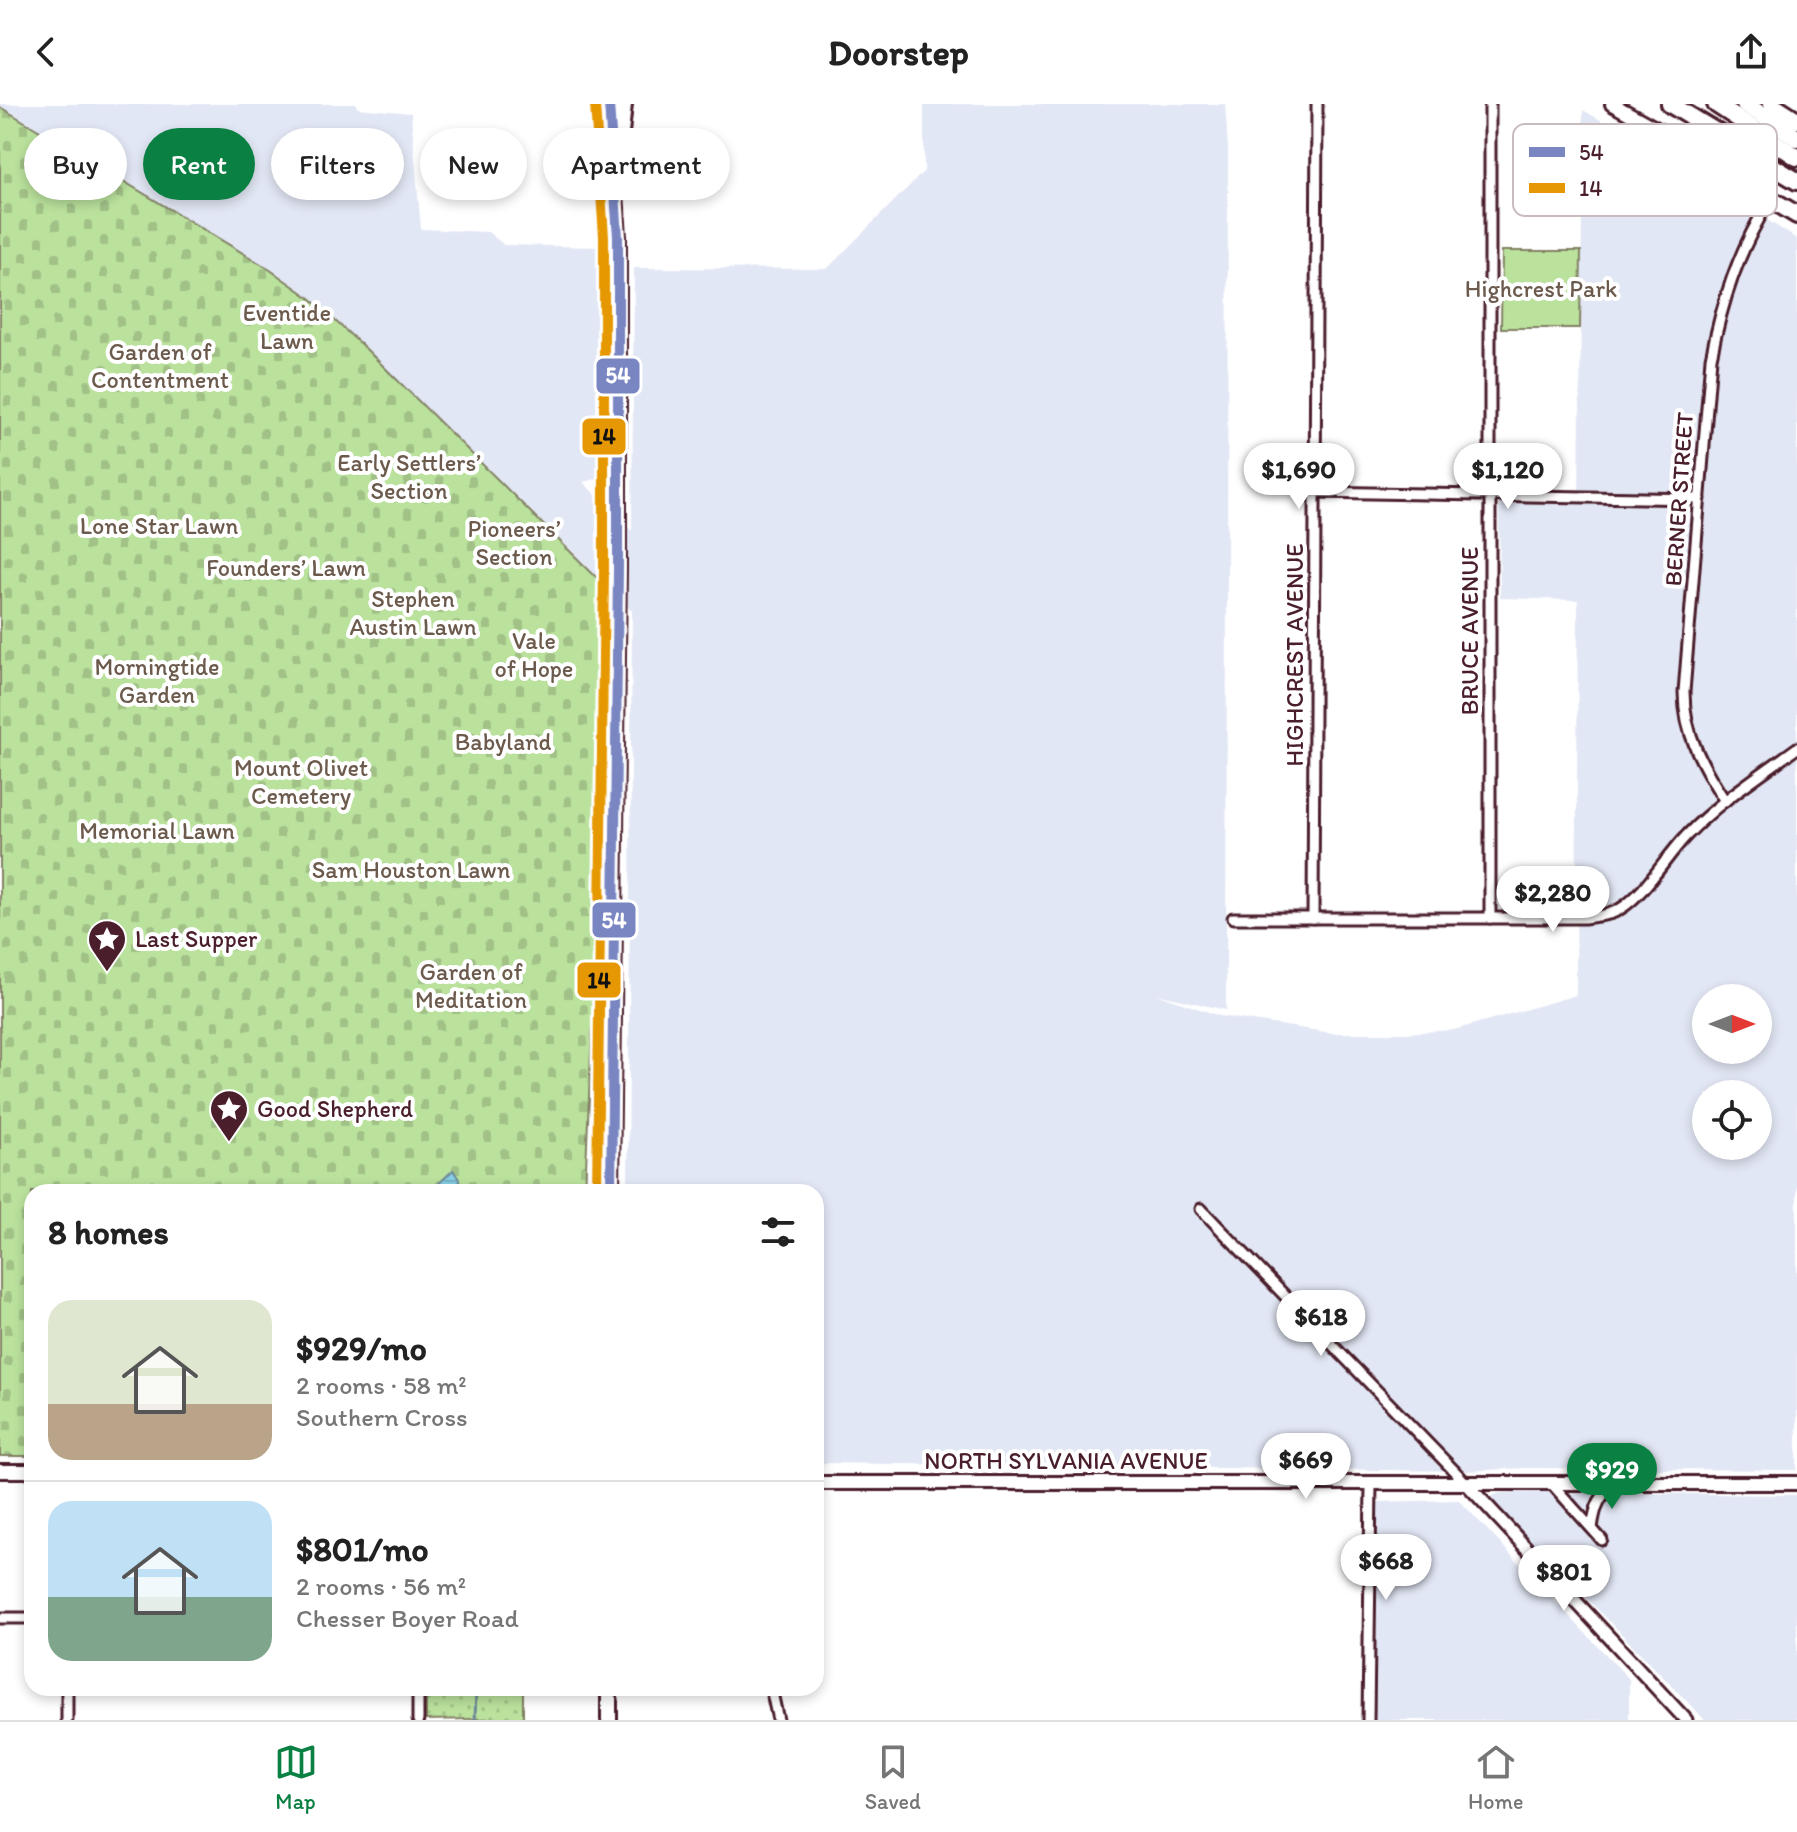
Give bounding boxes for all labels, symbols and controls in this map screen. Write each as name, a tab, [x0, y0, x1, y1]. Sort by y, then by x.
icon: back	[24, 30, 68, 74]
icon: share	[1729, 30, 1773, 74]
text: Doorstep	[828, 31, 969, 74]
legend	[1513, 124, 1777, 216]
chip: Buy	[24, 128, 127, 200]
chip: Rent	[143, 128, 255, 200]
chip: Filters	[271, 128, 404, 200]
chip: New	[420, 128, 527, 200]
chip: Apartment	[543, 128, 730, 200]
text: 54	[1579, 139, 1604, 166]
text: 14	[1579, 175, 1602, 202]
park label: Highcrest Park	[1465, 274, 1617, 303]
park label: Eventide Lawn	[243, 298, 331, 355]
park label: Garden of Contentment	[91, 337, 229, 394]
line badge: 54	[595, 357, 641, 395]
text: 54	[606, 362, 631, 389]
street label: BERNER STREET	[1658, 410, 1699, 587]
line badge: 14	[581, 417, 627, 456]
text: 14	[592, 423, 616, 450]
pin: $1,690	[1234, 443, 1364, 511]
pin: $1,120	[1443, 443, 1573, 511]
park label: Early Settlers’ Section	[337, 448, 481, 505]
text: $1,690	[1262, 453, 1336, 485]
text: $1,120	[1471, 453, 1545, 485]
park label: Lone Star Lawn	[80, 511, 238, 540]
park label: Pioneers’ Section	[467, 514, 561, 571]
street label: HIGHCREST AVENUE	[1280, 544, 1309, 766]
street label: BRUCE AVENUE	[1455, 547, 1484, 715]
park label: Founders’ Lawn	[206, 553, 366, 582]
park label: Stephen Austin Lawn	[350, 584, 477, 641]
park label: Vale of Hope	[495, 626, 573, 683]
park label: Morningtide Garden	[94, 652, 220, 709]
park label: Babyland	[455, 727, 552, 756]
park label: Mount Olivet Cemetery	[234, 753, 368, 810]
park label: Memorial Lawn	[79, 816, 235, 845]
park label: Sam Houston Lawn	[312, 855, 511, 884]
pin: $2,280	[1488, 866, 1618, 934]
text: $2,280	[1515, 876, 1591, 908]
line badge: 54	[591, 901, 637, 939]
text: 54	[602, 907, 627, 934]
place icon: Last Supper	[86, 918, 128, 973]
place label: Last Supper	[135, 924, 257, 953]
park label: Garden of Meditation	[415, 957, 527, 1014]
line badge: 14	[576, 961, 622, 999]
text: 14	[587, 967, 611, 994]
north arrow	[1692, 984, 1772, 1064]
map controls	[1692, 984, 1772, 1160]
button: locate	[1692, 1080, 1772, 1160]
place icon: Good Shepherd	[208, 1088, 250, 1143]
place label: Good Shepherd	[257, 1094, 413, 1123]
icon: filters	[756, 1210, 800, 1254]
text: 8 homes	[48, 1212, 169, 1253]
pin: $618	[1274, 1290, 1368, 1358]
text: $618	[1294, 1300, 1348, 1332]
text: $929/mo	[296, 1328, 427, 1369]
icon: home	[112, 1332, 208, 1428]
text: 2 rooms · 58 m²	[296, 1369, 467, 1401]
text: Southern Cross	[296, 1401, 468, 1433]
pin: $669	[1259, 1433, 1353, 1501]
text: $669	[1279, 1443, 1333, 1475]
pin: $929	[1565, 1443, 1659, 1511]
street label: NORTH SYLVANIA AVENUE	[924, 1446, 1208, 1475]
text: $929	[1585, 1453, 1639, 1485]
text: $801/mo	[296, 1529, 429, 1570]
icon: home	[112, 1533, 208, 1629]
pin: $668	[1339, 1534, 1433, 1602]
text: $668	[1359, 1544, 1413, 1576]
pin: $801	[1517, 1545, 1611, 1613]
text: $801	[1536, 1555, 1592, 1587]
text: 2 rooms · 56 m²	[296, 1570, 466, 1602]
text: Chesser Boyer Road	[296, 1602, 519, 1634]
tab: Map	[274, 1740, 318, 1815]
tab: Saved	[865, 1740, 921, 1815]
tab: Home	[1468, 1740, 1523, 1815]

